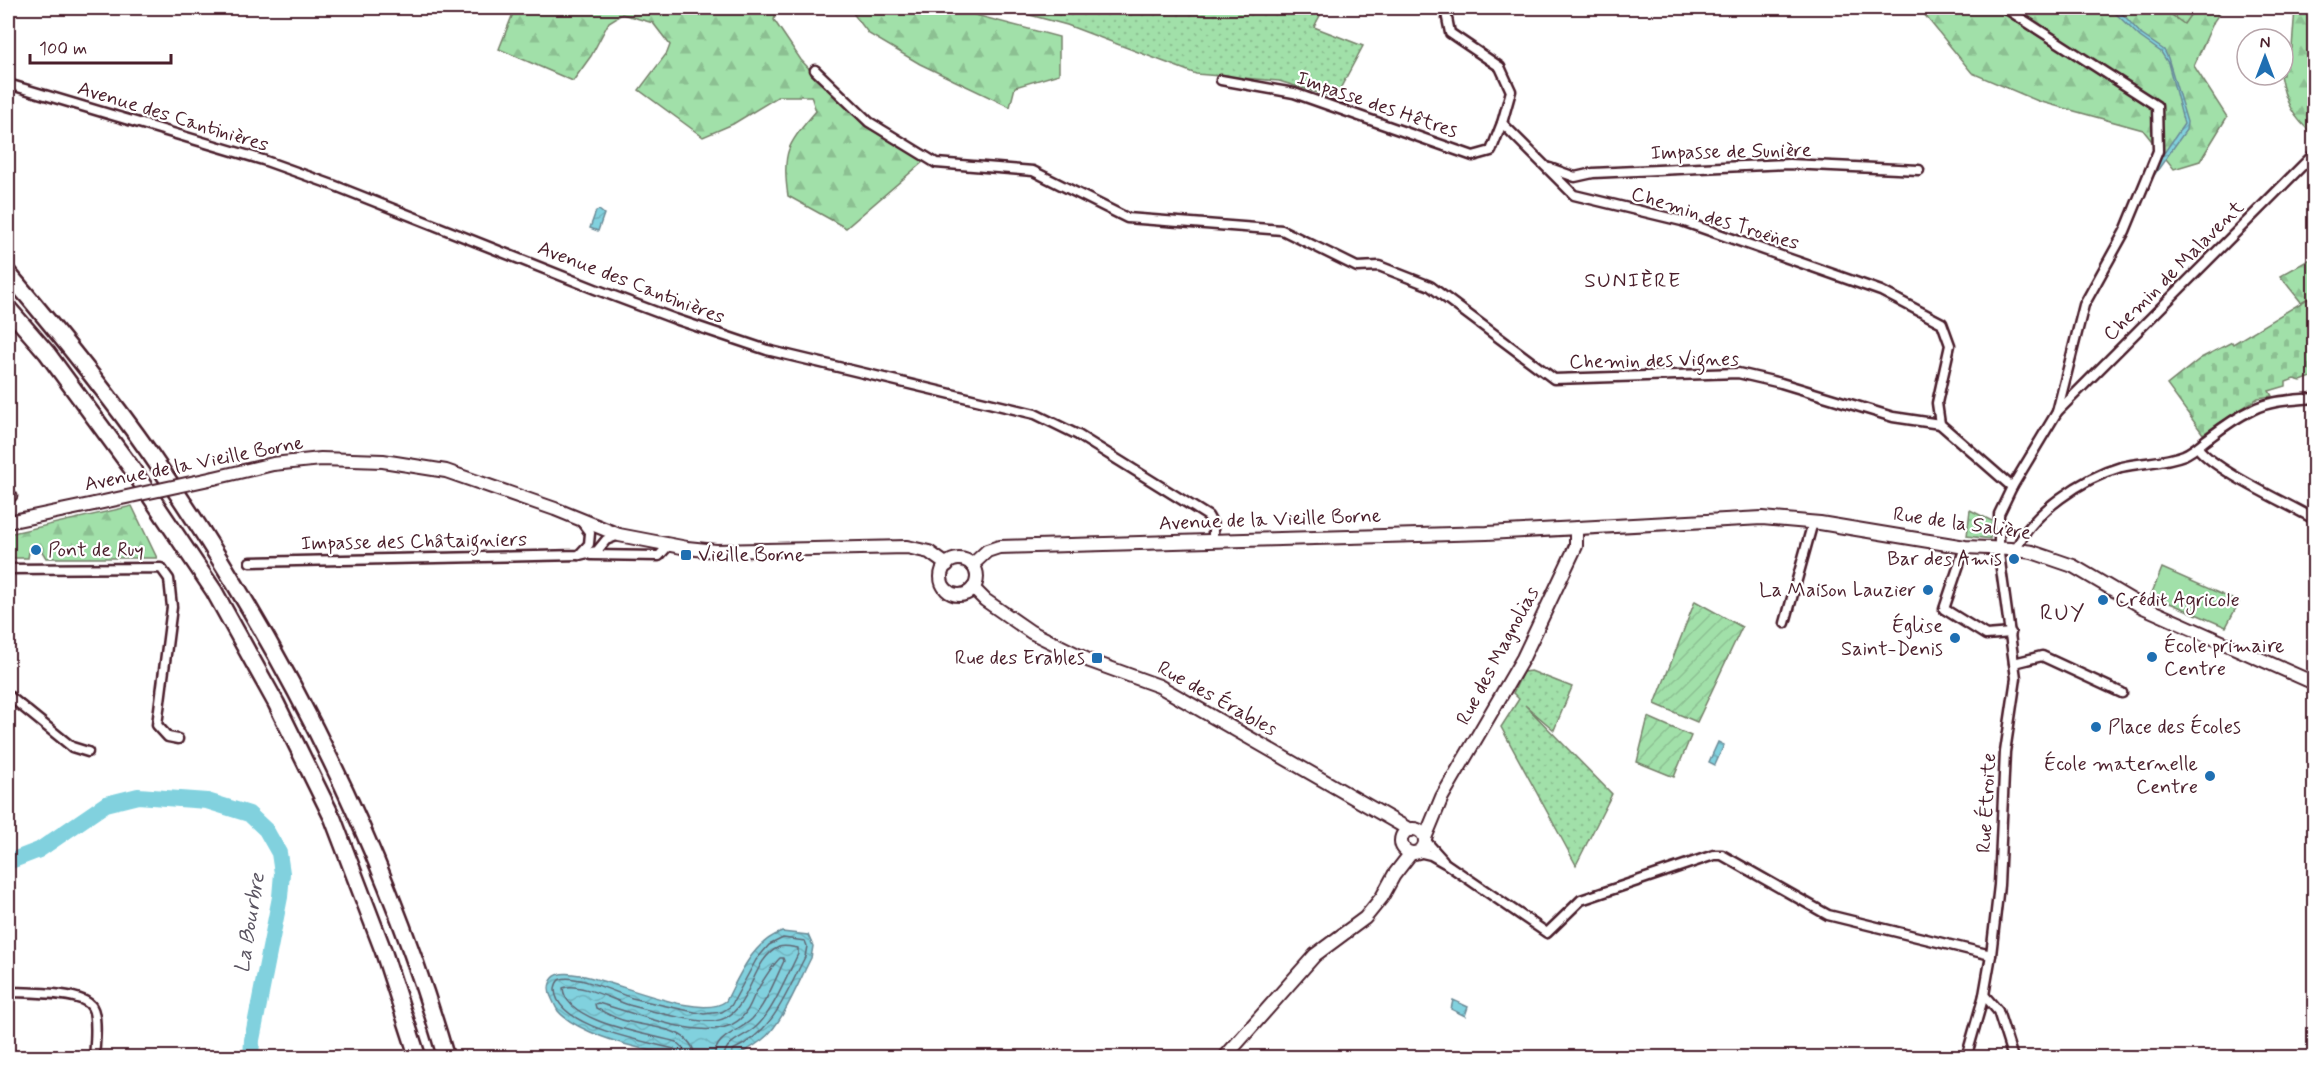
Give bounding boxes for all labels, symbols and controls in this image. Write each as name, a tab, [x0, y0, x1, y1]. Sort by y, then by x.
scale bar	[30, 27, 171, 65]
north arrow	[2235, 27, 2295, 87]
text: N	[2260, 33, 2270, 54]
text: 100 m	[39, 37, 87, 61]
street label: Impasse des Hêtres	[1293, 65, 1461, 145]
street label: Avenue des Cantinières	[74, 75, 272, 159]
street label: Impasse de Sunière	[1650, 137, 1812, 167]
street label: Chemin des Troënes	[1628, 181, 1802, 257]
street label: Chemin de Malavent	[2098, 194, 2251, 347]
street label: Avenue des Cantinières	[534, 235, 729, 331]
district label: SUNIÈRE	[1584, 267, 1682, 295]
street label: Chemin des Vignes	[1569, 346, 1739, 378]
street label: Avenue de la Vieille Borne	[82, 430, 306, 498]
street label: Rue de la Salière	[1891, 501, 2033, 547]
street label: Avenue de la Vieille Borne	[1158, 503, 1382, 537]
street label: Impasse des Châtaigniers	[301, 527, 527, 559]
place label: Pont de Ruy	[48, 537, 144, 564]
place label: Vieille Borne	[698, 542, 804, 569]
marker: Pont de Ruy	[29, 543, 43, 557]
place label: Bar des Amis	[1887, 546, 2002, 573]
marker: Vieille Borne	[679, 548, 693, 562]
marker: Bar des Amis	[2007, 552, 2021, 566]
place label: La Maison Lauzier	[1759, 577, 1916, 604]
street label: Rue des Magnolias	[1450, 582, 1546, 730]
marker: La Maison Lauzier	[1921, 583, 1935, 597]
place label: Crédit Agricole	[2115, 587, 2240, 615]
marker: Crédit Agricole	[2096, 593, 2110, 607]
district label: RUY	[2040, 600, 2086, 628]
place label: Église Saint-Denis	[1841, 613, 1943, 663]
marker: Église Saint-Denis	[1948, 631, 1962, 645]
place label: École primaire Centre	[2164, 633, 2284, 683]
place label: Rue des Erables	[955, 645, 1085, 672]
marker: École primaire Centre	[2145, 650, 2159, 664]
marker: Rue des Erables	[1090, 651, 1104, 665]
street label: Rue des Érables	[1152, 655, 1282, 743]
place label: Place des Écoles	[2108, 714, 2241, 741]
marker: Place des Écoles	[2089, 720, 2103, 734]
place label: École maternelle Centre	[2044, 751, 2198, 801]
street label: Rue Étroite	[1971, 752, 2003, 854]
marker: École maternelle Centre	[2203, 769, 2217, 783]
water label: La Bourbre	[228, 870, 272, 975]

